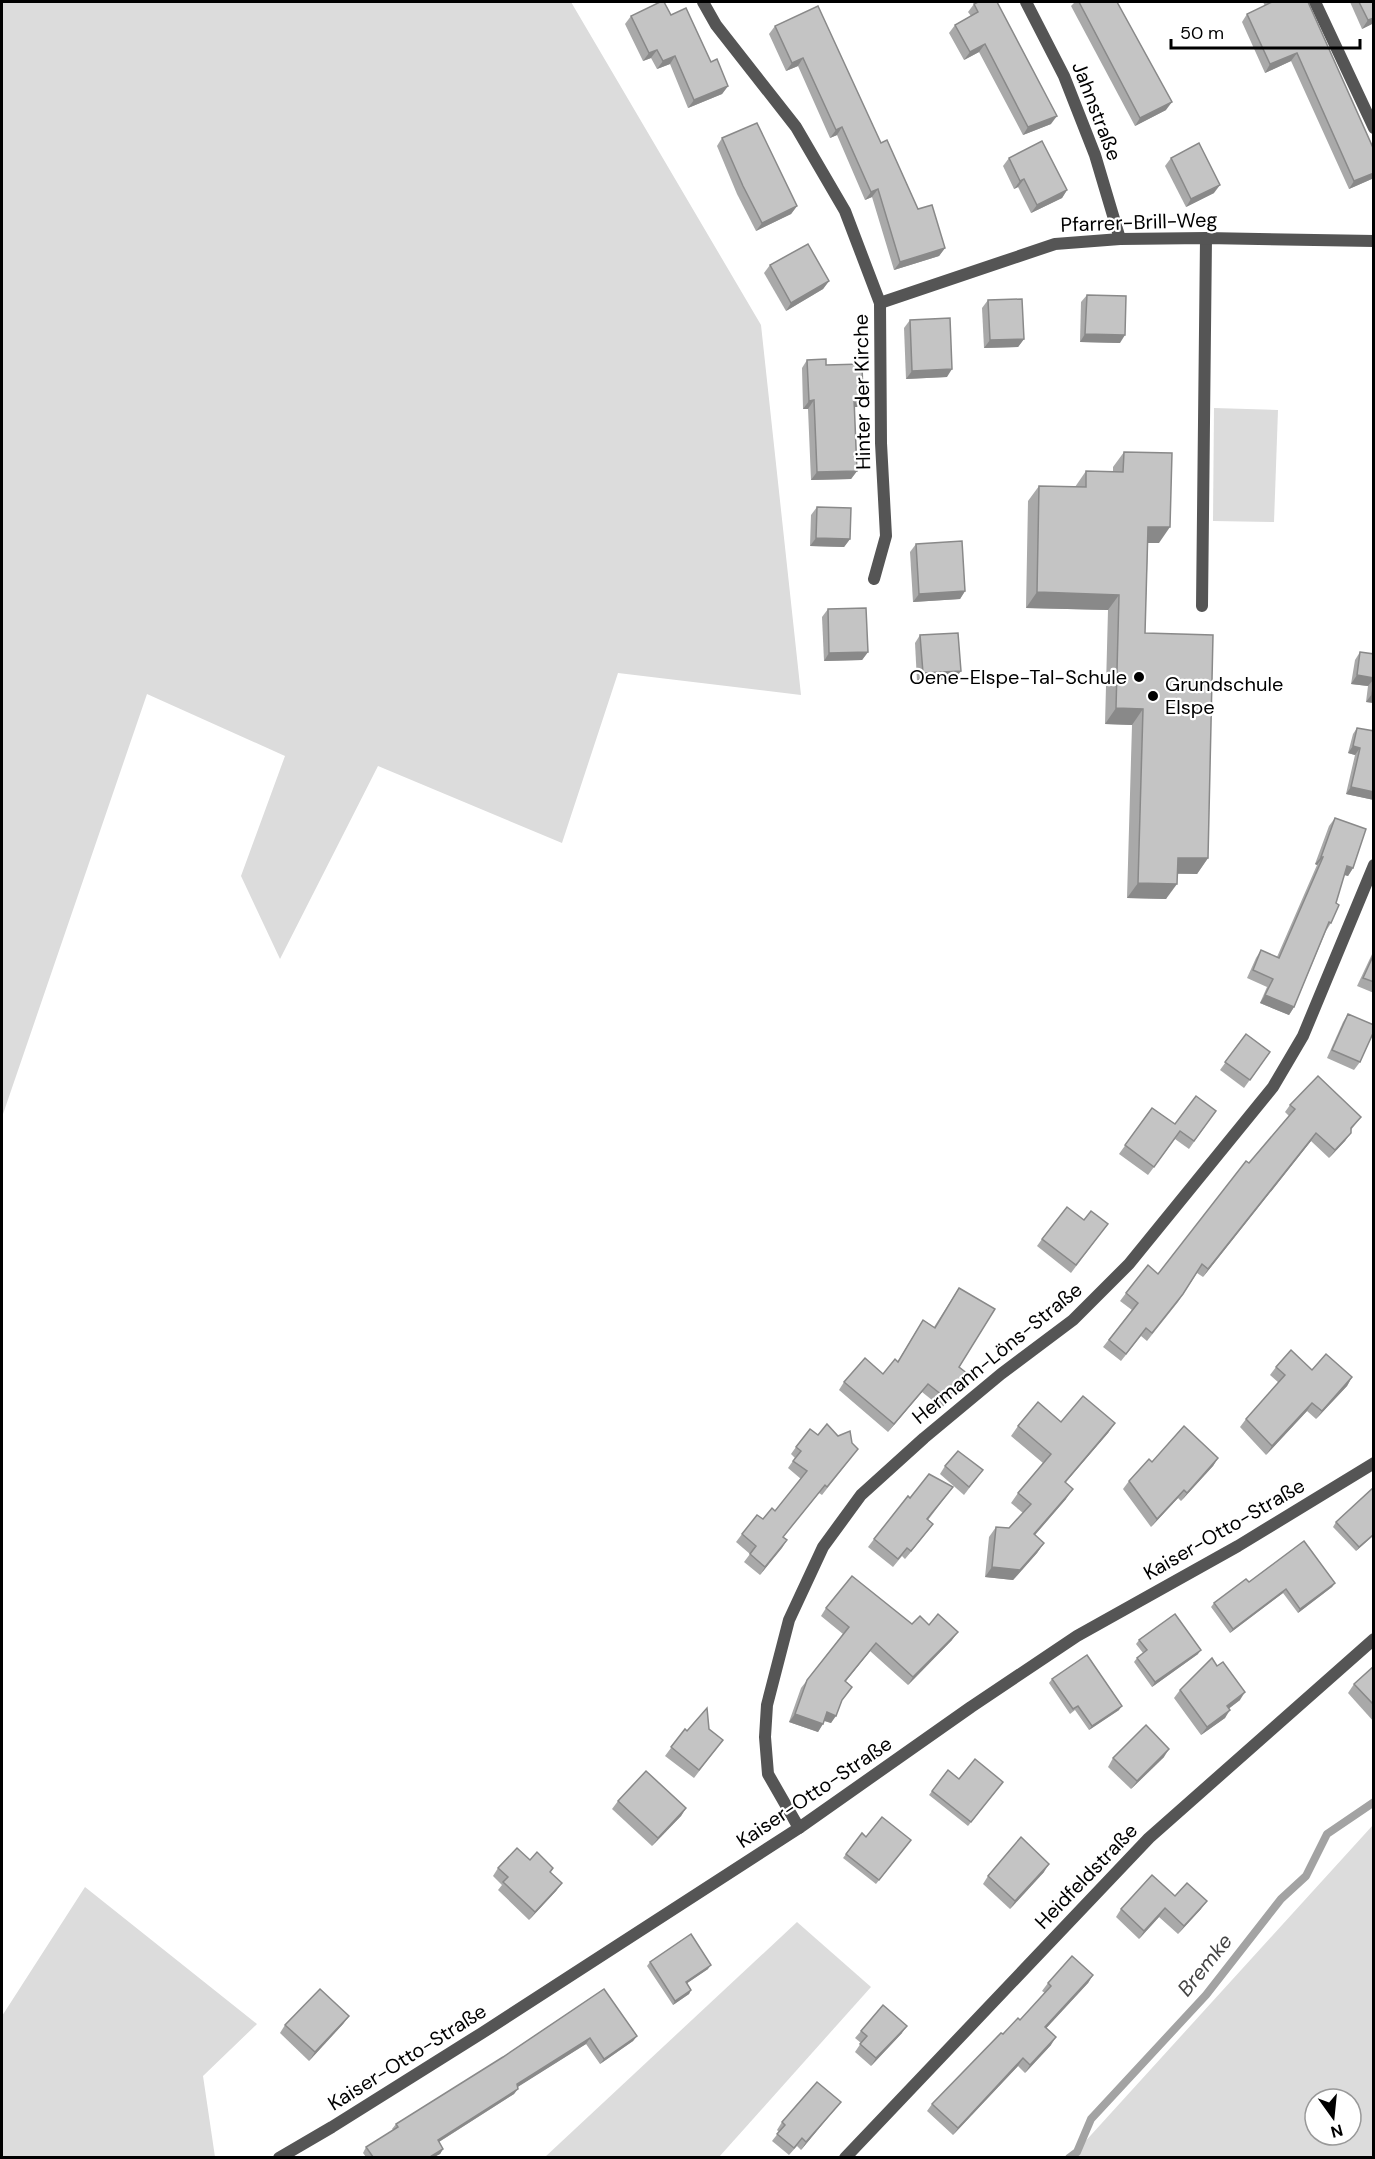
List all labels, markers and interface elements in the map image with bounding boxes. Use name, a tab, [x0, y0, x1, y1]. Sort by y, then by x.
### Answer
scale bar	[1171, 12, 1360, 50]
text: 50 m	[1180, 21, 1224, 45]
street label: Jahnstraße	[1066, 58, 1128, 164]
street label: Pfarrer-Brill-Weg	[1060, 206, 1218, 238]
street label: Hinter der Kirche	[848, 314, 876, 470]
place label: Oene-Elspe-Tal-Schule	[909, 664, 1127, 690]
marker: Oene-Elspe-Tal-Schule	[1132, 670, 1146, 684]
place label: Grundschule Elspe	[1165, 671, 1283, 720]
marker: Grundschule Elspe	[1146, 689, 1160, 703]
street label: Hermann-Löns-Straße	[907, 1276, 1087, 1430]
street label: Kaiser-Otto-Straße	[1139, 1472, 1309, 1586]
street label: Kaiser-Otto-Straße	[731, 1730, 897, 1854]
street label: Heidfeldstraße	[1029, 1818, 1143, 1934]
water label: Bremke	[1171, 1928, 1239, 2002]
street label: Kaiser-Otto-Straße	[323, 1998, 491, 2116]
north arrow	[1303, 2087, 1363, 2147]
text: N	[1328, 2119, 1345, 2143]

